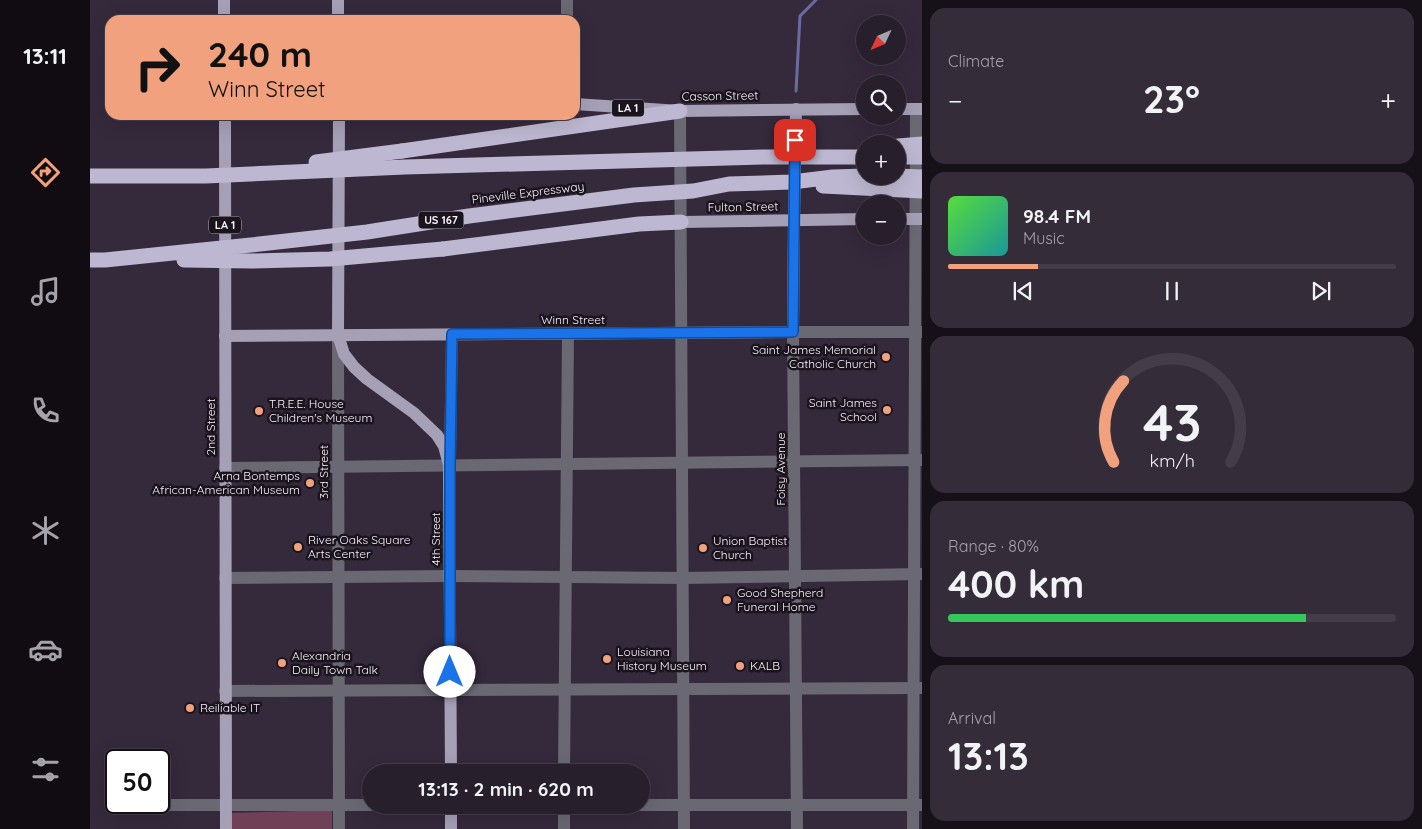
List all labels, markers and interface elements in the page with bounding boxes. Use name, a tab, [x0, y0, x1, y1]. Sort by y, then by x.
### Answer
north arrow	[856, 15, 906, 65]
map controls	[856, 15, 906, 245]
text: 240 m	[208, 32, 312, 76]
icon: right	[125, 35, 190, 100]
text: 13:11	[23, 42, 67, 70]
text: Climate	[948, 51, 1004, 71]
text: Winn Street	[208, 75, 326, 103]
button: search	[856, 75, 906, 125]
text: 23°	[1143, 75, 1200, 123]
text: −	[948, 83, 963, 118]
text: +	[1380, 83, 1396, 118]
street label: Casson Street	[682, 87, 758, 104]
road number: LA 1	[612, 100, 644, 116]
pin	[774, 119, 816, 161]
icon: arrive	[781, 126, 809, 154]
button: +	[856, 135, 906, 185]
icon: directions	[28, 155, 63, 190]
street label: Pineville Expressway	[471, 178, 585, 207]
button: −	[856, 195, 906, 245]
street label: Fulton Street	[708, 198, 778, 215]
text: 98.4 FM	[1023, 204, 1091, 228]
road number: US 167	[418, 212, 464, 228]
road number: LA 1	[209, 216, 241, 234]
text: Music	[1023, 228, 1065, 248]
icon: music	[28, 274, 63, 309]
icon: previous	[1009, 277, 1037, 305]
icon: pause	[1158, 277, 1186, 305]
icon: next	[1307, 277, 1335, 305]
street label: Winn Street	[541, 312, 605, 327]
place label: Saint James Memorial Catholic Church	[752, 342, 876, 371]
marker: Saint James Memorial Catholic Church	[880, 351, 892, 363]
text: 43	[1143, 389, 1201, 454]
icon: phone	[28, 393, 63, 428]
place label: Saint James School	[809, 395, 877, 424]
place label: T.R.E.E. House Children's Museum	[269, 396, 372, 425]
street label: 2nd Street	[203, 399, 218, 455]
marker: Saint James School	[881, 404, 893, 416]
marker: T.R.E.E. House Children's Museum	[253, 405, 265, 417]
street label: Foisy Avenue	[773, 432, 788, 506]
street label: 3rd Street	[316, 445, 331, 499]
text: km/h	[1149, 449, 1195, 471]
place label: Arna Bontemps African-American Museum	[152, 468, 300, 497]
marker: Arna Bontemps African-American Museum	[304, 477, 316, 489]
street label: 4th Street	[428, 512, 443, 566]
icon: climate	[28, 513, 63, 548]
place label: River Oaks Square Arts Center	[308, 532, 411, 561]
place label: Union Baptist Church	[713, 533, 787, 562]
text: Range · 80%	[948, 536, 1039, 556]
marker: River Oaks Square Arts Center	[292, 541, 304, 553]
marker: Union Baptist Church	[697, 542, 709, 554]
text: 400 km	[948, 560, 1084, 608]
place label: Good Shepherd Funeral Home	[737, 585, 823, 614]
marker: Good Shepherd Funeral Home	[721, 594, 733, 606]
icon: car	[28, 632, 63, 667]
place label: Louisiana History Museum	[617, 644, 707, 673]
position arrow	[423, 645, 475, 697]
place label: Alexandria Daily Town Talk	[292, 648, 378, 677]
marker: Louisiana History Museum	[601, 653, 613, 665]
marker: Alexandria Daily Town Talk	[276, 657, 288, 669]
place label: KALB	[750, 658, 780, 673]
marker: KALB	[734, 660, 746, 672]
place label: Reiliable IT	[200, 700, 260, 715]
marker: Reiliable IT	[184, 702, 196, 714]
text: Arrival	[948, 708, 996, 728]
text: 13:13	[948, 732, 1029, 780]
speed limit sign: 50	[105, 749, 170, 814]
icon: filters	[28, 752, 63, 787]
text: 13:13 · 2 min · 620 m	[418, 777, 594, 801]

